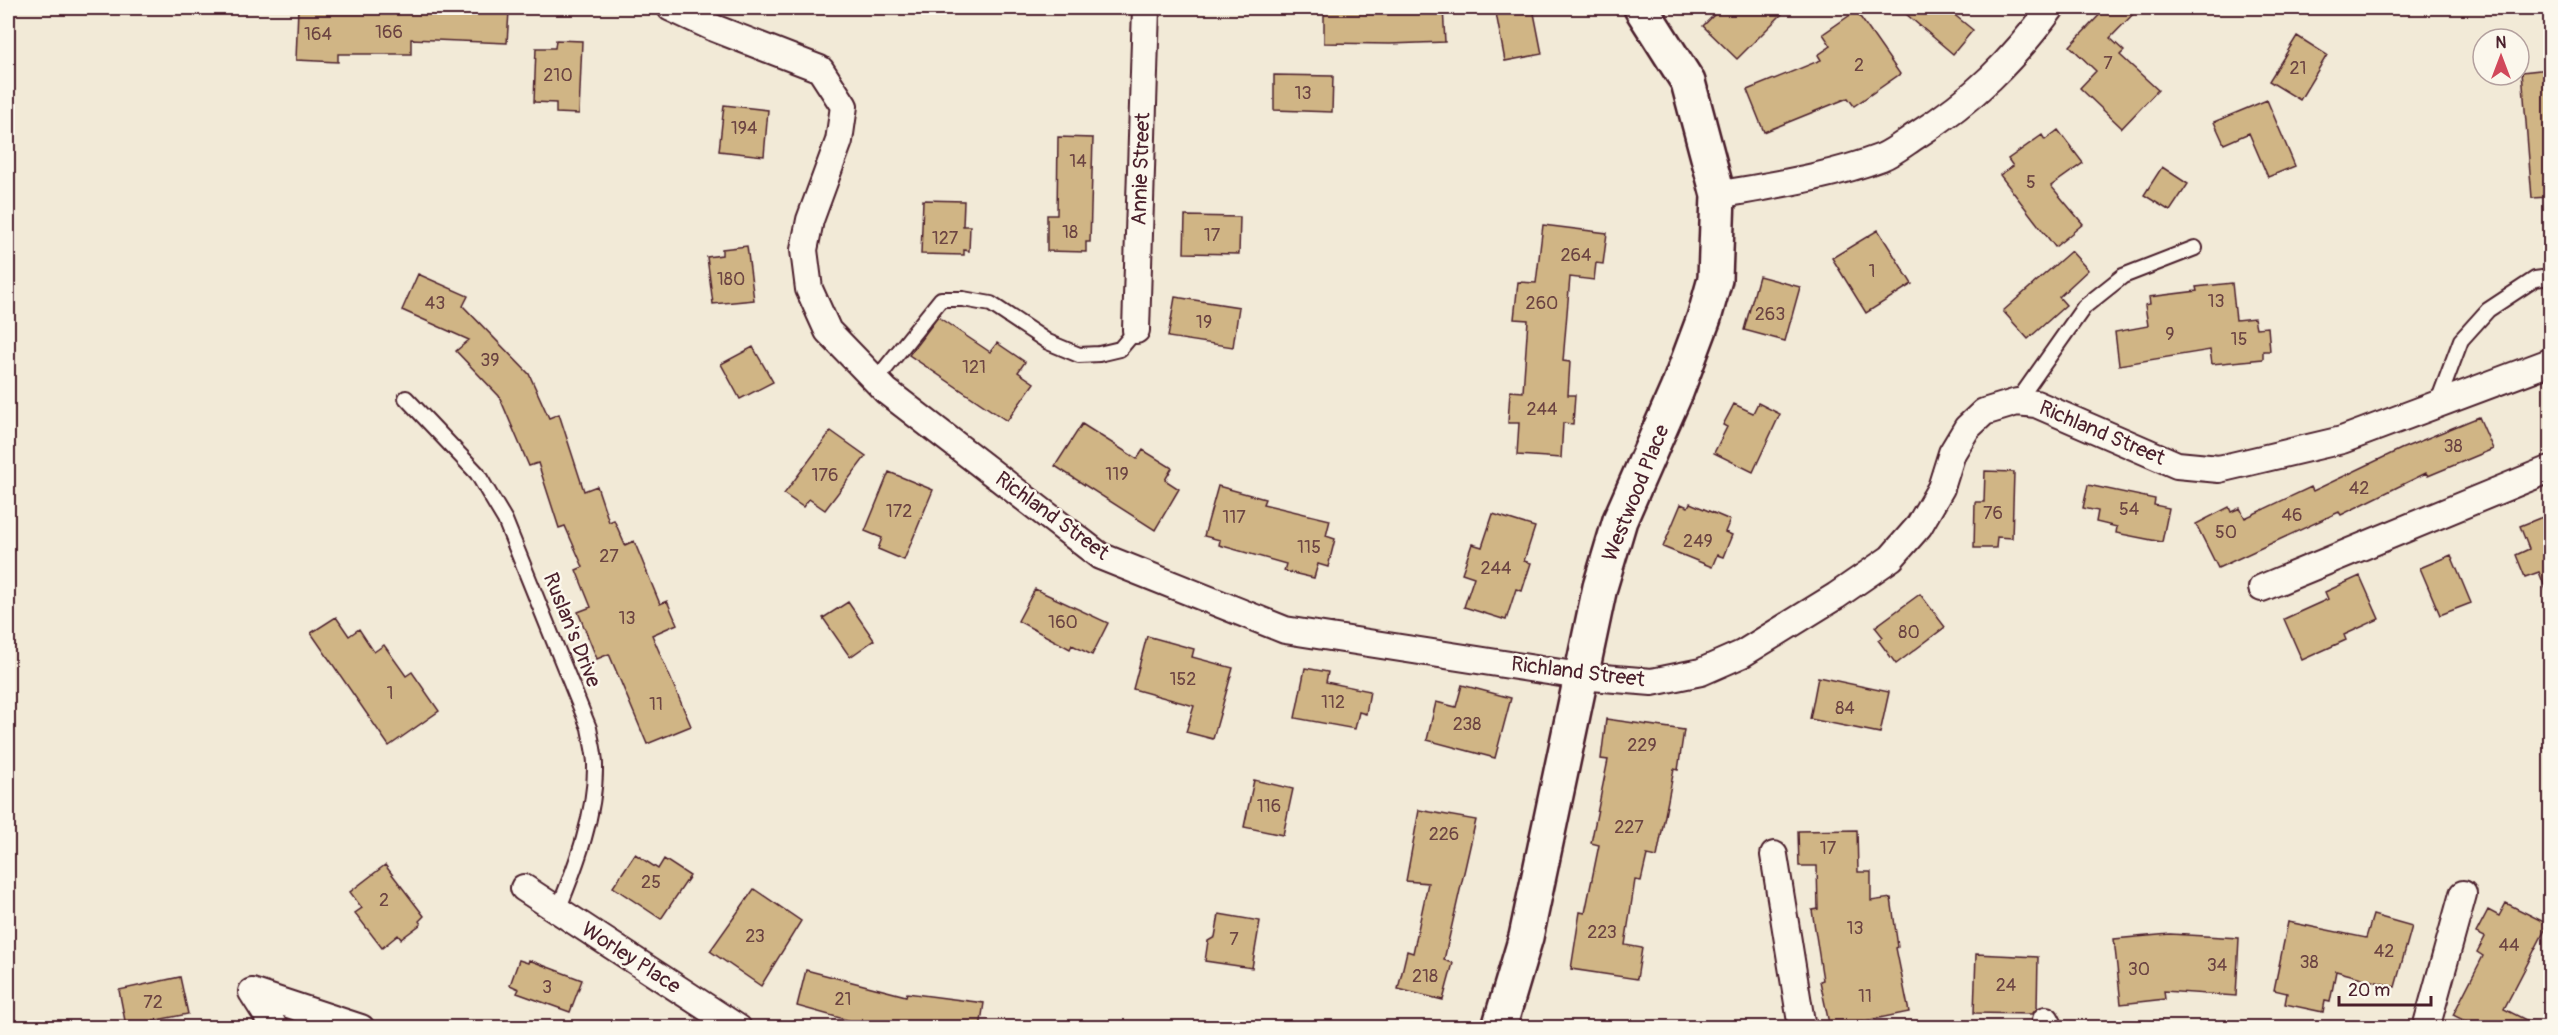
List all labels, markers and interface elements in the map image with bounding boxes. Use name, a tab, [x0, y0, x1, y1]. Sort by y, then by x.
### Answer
house number: 166	[375, 21, 403, 44]
house number: 164	[304, 23, 333, 46]
north arrow	[2471, 27, 2531, 87]
text: N	[2496, 33, 2507, 53]
house number: 7	[2103, 52, 2113, 75]
house number: 2	[1854, 54, 1864, 77]
house number: 21	[2289, 57, 2307, 80]
house number: 210	[543, 64, 573, 87]
house number: 13	[1294, 82, 1312, 105]
street label: Annie Street	[1126, 112, 1156, 226]
house number: 194	[731, 117, 758, 140]
house number: 14	[1069, 150, 1087, 173]
house number: 5	[2026, 171, 2036, 194]
house number: 18	[1062, 221, 1078, 244]
house number: 17	[1204, 224, 1221, 247]
house number: 127	[932, 227, 959, 250]
house number: 264	[1561, 244, 1592, 267]
house number: 1	[1868, 260, 1876, 283]
house number: 180	[717, 268, 745, 291]
house number: 13	[2207, 290, 2225, 313]
house number: 43	[425, 292, 445, 315]
house number: 260	[1526, 292, 1558, 315]
house number: 263	[1755, 303, 1785, 326]
house number: 19	[1196, 311, 1212, 334]
house number: 9	[2165, 323, 2175, 346]
house number: 15	[2231, 328, 2247, 351]
house number: 39	[480, 349, 500, 372]
house number: 121	[962, 356, 986, 379]
street label: Richland Street	[2035, 394, 2170, 472]
house number: 244	[1527, 398, 1558, 421]
street label: Westwood Place	[1596, 420, 1676, 565]
house number: 38	[2443, 435, 2463, 458]
house number: 119	[1105, 463, 1129, 486]
house number: 176	[811, 464, 839, 487]
street label: Richland Street	[990, 466, 1115, 567]
house number: 42	[2349, 477, 2369, 500]
house number: 54	[2119, 498, 2140, 521]
house number: 172	[886, 500, 912, 523]
house number: 76	[1983, 502, 2003, 525]
house number: 46	[2282, 504, 2302, 527]
house number: 117	[1222, 506, 1246, 529]
house number: 50	[2215, 521, 2237, 544]
house number: 249	[1683, 530, 1713, 553]
house number: 115	[1297, 536, 1321, 559]
house number: 27	[599, 545, 619, 568]
house number: 244	[1481, 557, 1512, 580]
street label: Ruslan's Drive	[537, 569, 607, 692]
house number: 13	[618, 607, 636, 630]
house number: 160	[1048, 611, 1078, 634]
house number: 80	[1898, 621, 1920, 644]
street label: Richland Street	[1510, 650, 1647, 694]
house number: 152	[1170, 668, 1196, 691]
house number: 1	[386, 682, 394, 705]
house number: 112	[1321, 691, 1345, 714]
house number: 11	[649, 693, 663, 716]
house number: 84	[1835, 697, 1855, 720]
house number: 238	[1453, 713, 1481, 736]
house number: 229	[1627, 734, 1657, 757]
house number: 116	[1257, 795, 1281, 818]
house number: 227	[1614, 816, 1644, 839]
house number: 226	[1429, 823, 1459, 846]
house number: 17	[1820, 837, 1837, 860]
house number: 25	[641, 871, 661, 894]
house number: 2	[379, 889, 389, 912]
street label: Worley Place	[576, 916, 686, 1000]
house number: 13	[1846, 917, 1864, 940]
house number: 223	[1587, 921, 1617, 944]
house number: 23	[745, 925, 765, 948]
house number: 7	[1229, 928, 1239, 951]
house number: 44	[2499, 934, 2520, 957]
house number: 42	[2374, 940, 2394, 963]
house number: 38	[2299, 951, 2319, 974]
house number: 34	[2207, 954, 2228, 977]
house number: 30	[2128, 958, 2150, 981]
house number: 218	[1412, 965, 1438, 988]
scale bar	[2339, 969, 2430, 1007]
house number: 24	[1996, 974, 2017, 997]
house number: 3	[542, 976, 552, 999]
text: 20 m	[2348, 979, 2390, 1002]
house number: 11	[1858, 985, 1872, 1008]
house number: 21	[834, 988, 852, 1011]
house number: 72	[143, 991, 163, 1014]

